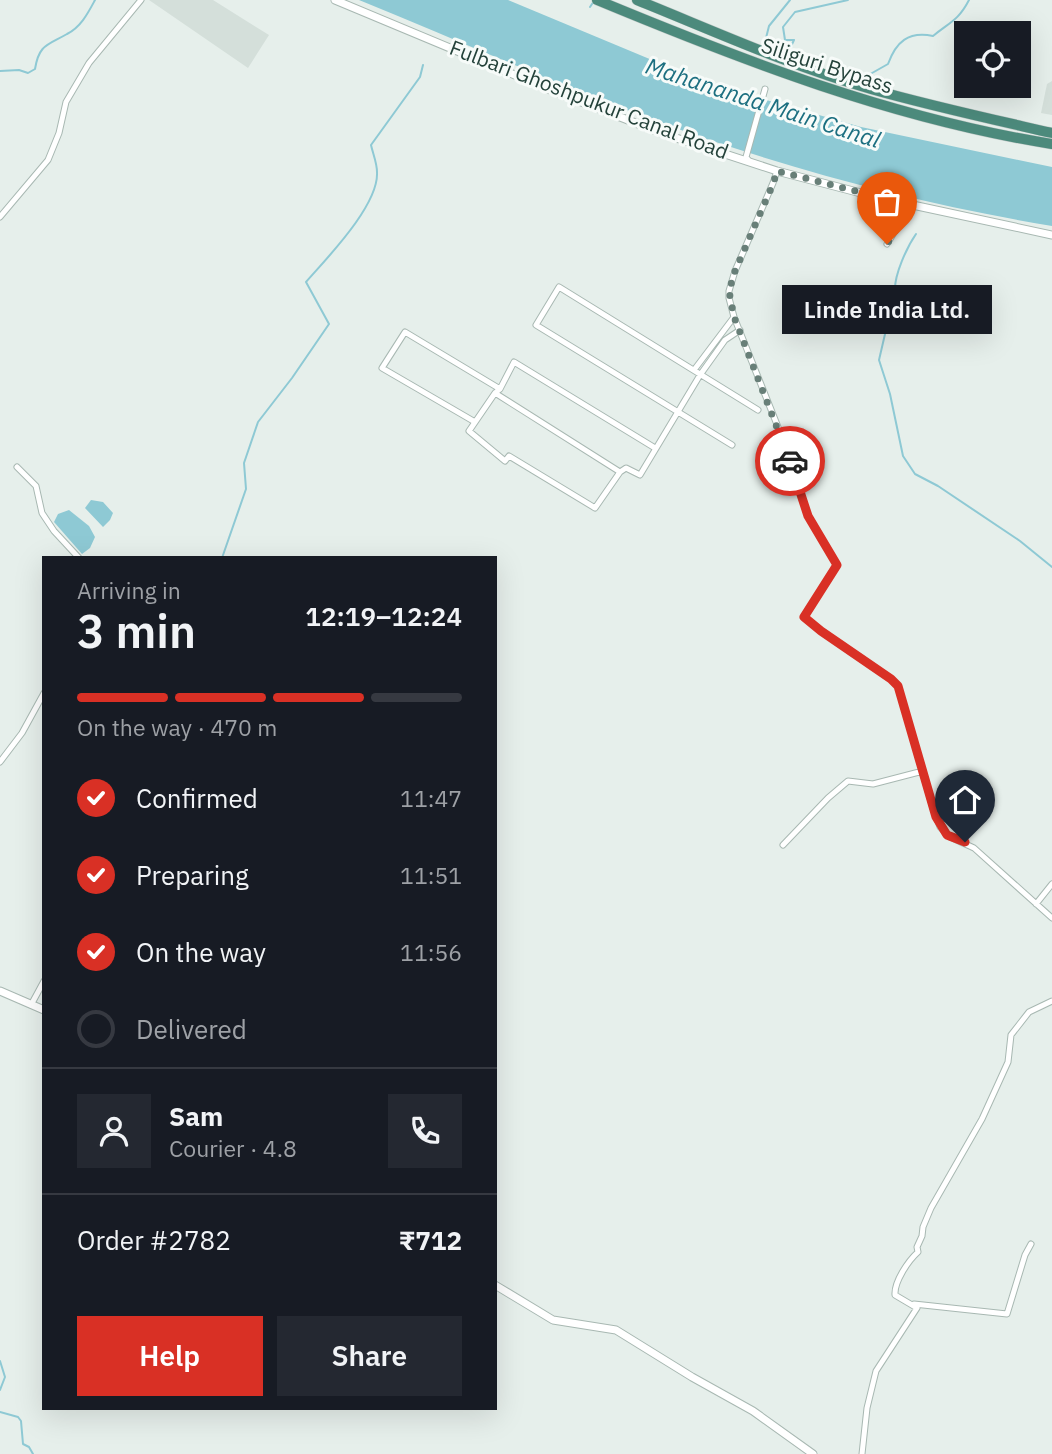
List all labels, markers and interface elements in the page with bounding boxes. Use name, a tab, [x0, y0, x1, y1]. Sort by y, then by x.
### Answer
map controls	[954, 21, 1031, 98]
button: locate	[954, 21, 1031, 98]
street label: Siliguri Bypass	[758, 31, 897, 100]
street label: Fulbari Ghoshpukur Canal Road	[446, 33, 733, 165]
water label: Mahananda Main Canal	[642, 50, 885, 154]
pin	[857, 172, 917, 244]
icon: bag	[868, 183, 906, 221]
callout: Linde India Ltd.	[782, 286, 992, 335]
text: Linde India Ltd.	[804, 294, 970, 324]
courier	[755, 426, 825, 496]
icon: car	[771, 442, 809, 480]
text: Arriving in	[77, 575, 181, 605]
text: 12:19–12:24	[305, 599, 462, 633]
text: 3 min	[77, 601, 196, 661]
text: On the way · 470 m	[77, 712, 277, 742]
pin	[935, 770, 995, 842]
icon: check	[77, 779, 115, 817]
text: Confirmed	[136, 781, 258, 815]
icon: home	[946, 781, 984, 819]
text: 11:47	[400, 783, 462, 813]
icon: check	[77, 856, 115, 894]
text: Preparing	[136, 858, 249, 892]
text: 11:51	[400, 860, 462, 890]
icon: check	[77, 933, 115, 971]
text: On the way	[136, 935, 266, 969]
text: 11:56	[400, 937, 462, 967]
text: Delivered	[136, 1012, 247, 1046]
button: person	[77, 1094, 151, 1168]
button: phone	[388, 1094, 462, 1168]
text: Sam	[169, 1099, 223, 1133]
text: Courier · 4.8	[169, 1133, 297, 1163]
text: Order #2782	[77, 1223, 231, 1257]
text: ₹712	[399, 1223, 462, 1257]
button: Help	[77, 1316, 263, 1396]
button: Share	[277, 1316, 462, 1396]

